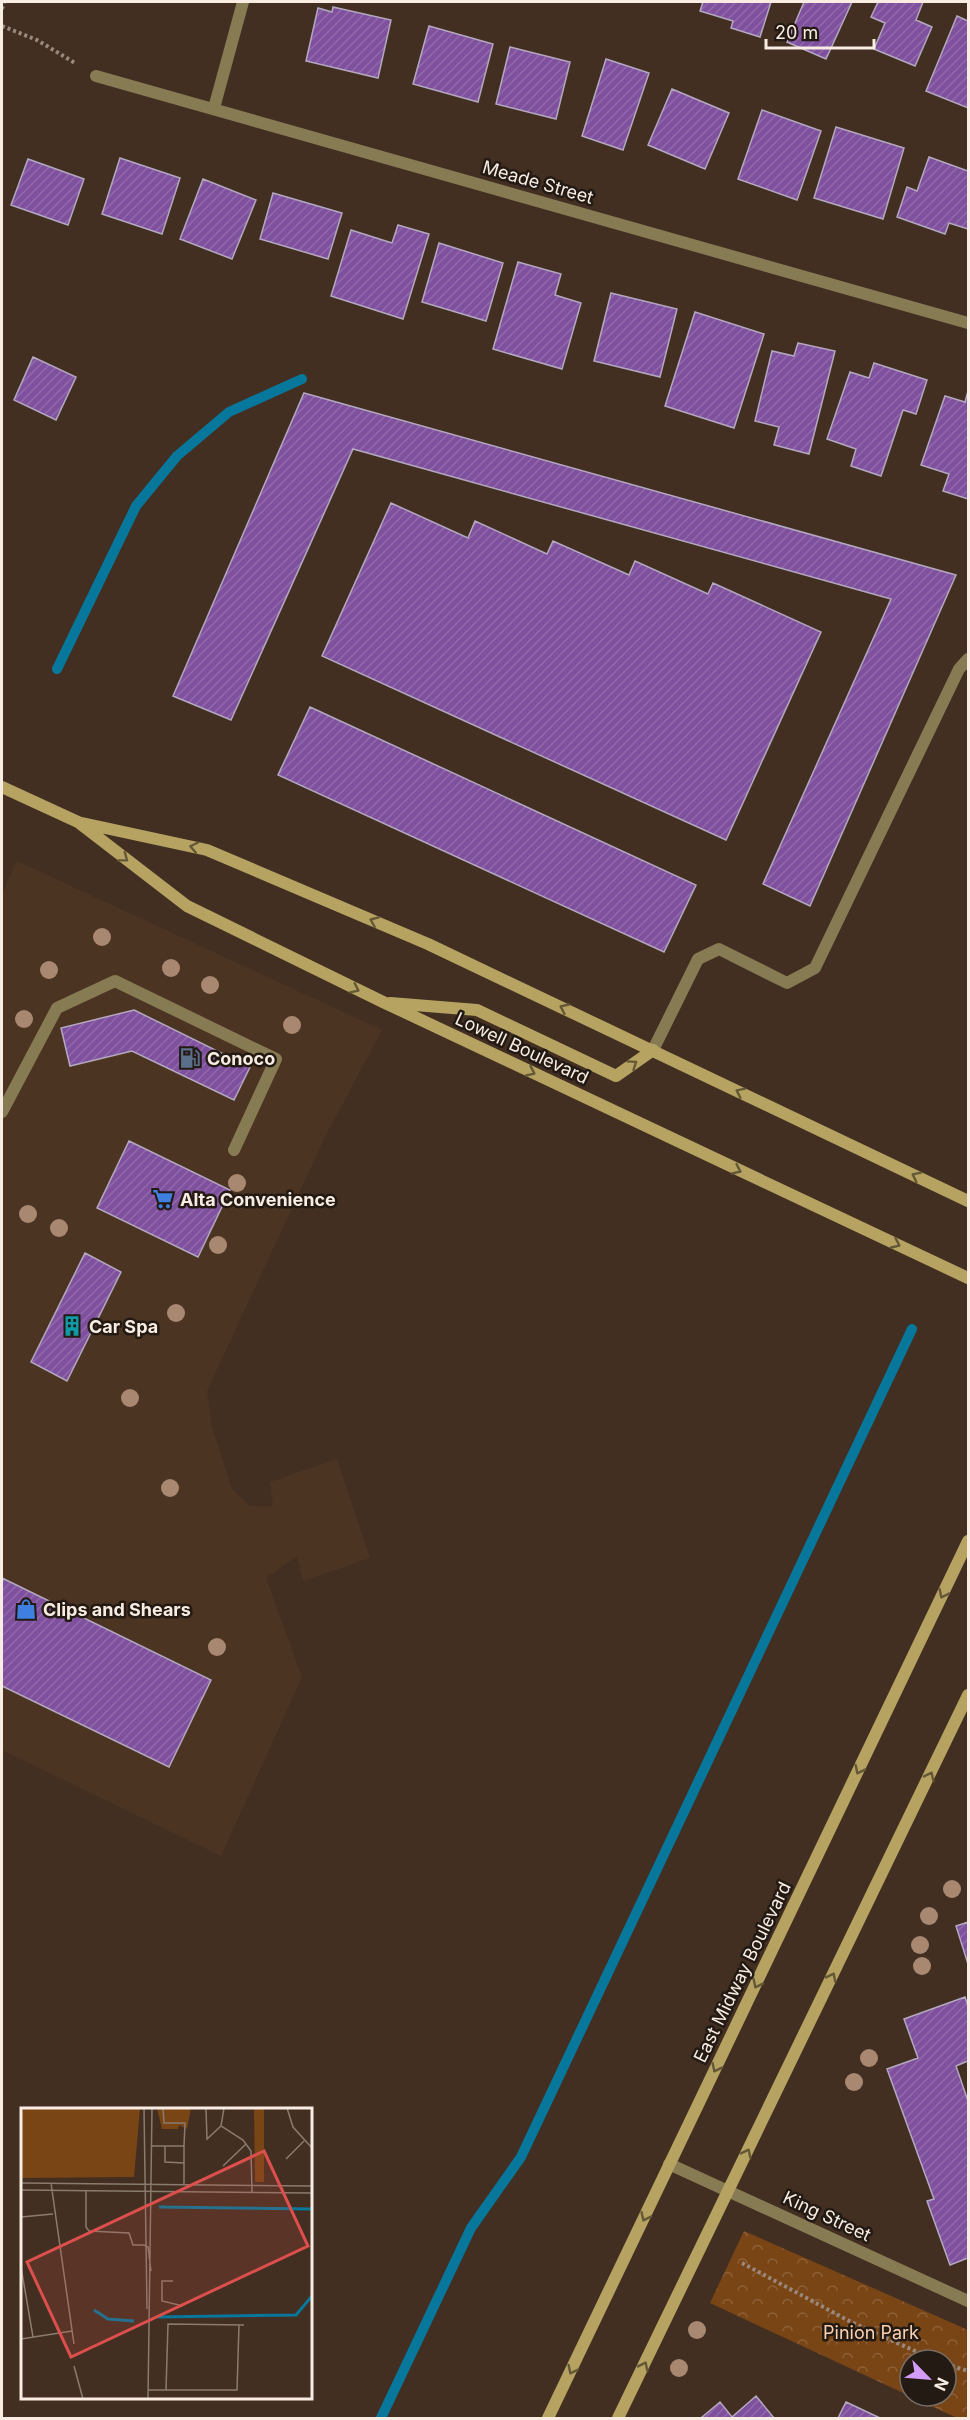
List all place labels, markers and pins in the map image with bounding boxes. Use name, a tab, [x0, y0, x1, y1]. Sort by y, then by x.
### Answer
fuel station icon: Conoco	[178, 1046, 202, 1070]
place label: Conoco	[207, 1048, 275, 1069]
supermarket icon: Alta Convenience	[151, 1187, 175, 1211]
place label: Alta Convenience	[180, 1189, 336, 1210]
building icon: Car Spa	[60, 1314, 84, 1338]
place label: Car Spa	[89, 1316, 158, 1337]
shop icon: Clips and Shears	[14, 1597, 38, 1621]
place label: Clips and Shears	[43, 1599, 191, 1620]

